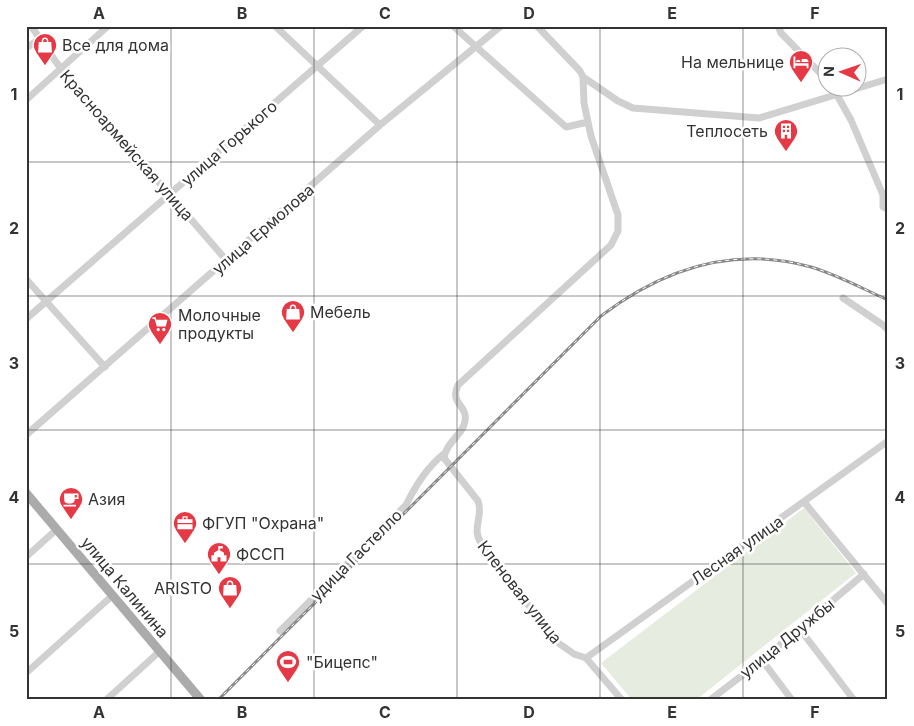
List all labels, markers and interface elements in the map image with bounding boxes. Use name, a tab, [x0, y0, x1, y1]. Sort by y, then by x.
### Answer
text: A	[93, 3, 105, 23]
text: B	[237, 3, 247, 23]
text: C	[379, 3, 391, 23]
text: D	[523, 3, 535, 23]
text: E	[667, 3, 677, 23]
text: F	[810, 3, 820, 23]
shop icon: Все для дома	[32, 32, 58, 66]
place label: Все для дома	[62, 35, 169, 55]
north arrow	[816, 48, 866, 98]
hotel icon: На мельнице	[788, 49, 814, 83]
place label: На мельнице	[681, 52, 784, 72]
street label: Красноармейская улица	[56, 65, 198, 225]
text: N	[820, 66, 837, 77]
text: 1	[11, 84, 17, 104]
text: 1	[897, 84, 903, 104]
street label: улица Горького	[177, 96, 281, 190]
building icon: Теплосеть	[773, 118, 799, 152]
place label: Теплосеть	[686, 121, 768, 141]
street label: улица Ермолова	[208, 179, 318, 279]
text: 2	[9, 218, 19, 238]
text: 2	[895, 218, 905, 238]
shop icon: Мебель	[280, 299, 306, 333]
place label: Мебель	[310, 302, 371, 322]
place label: Молочные продукты	[178, 305, 261, 343]
supermarket icon: Молочные продукты	[147, 311, 173, 345]
text: 3	[9, 353, 19, 373]
text: 3	[895, 353, 905, 373]
cafe icon: Азия	[58, 486, 84, 520]
text: 4	[9, 487, 20, 507]
text: 4	[895, 487, 906, 507]
place label: Азия	[88, 489, 125, 509]
street label: удица Гастелло	[306, 505, 406, 605]
office icon: ФГУП "Охрана"	[172, 510, 198, 544]
street label: Лесная улица	[687, 511, 787, 589]
place label: ФГУП "Охрана"	[202, 513, 324, 533]
street label: улица Калинина	[77, 532, 173, 642]
street label: Кленовая улица	[474, 537, 566, 647]
public building icon: ФССП	[206, 541, 232, 575]
place label: ФССП	[236, 544, 285, 564]
shop icon: ARISTO	[217, 575, 243, 609]
place label: ARISTO	[154, 578, 212, 598]
street label: улица Дружбы	[736, 594, 838, 682]
text: 5	[9, 621, 19, 641]
text: 5	[895, 621, 905, 641]
sports icon: "Бицепс"	[275, 649, 301, 683]
place label: "Бицепс"	[306, 652, 378, 672]
text: A	[93, 702, 105, 722]
text: B	[237, 702, 247, 722]
text: C	[379, 702, 391, 722]
text: D	[523, 702, 535, 722]
text: E	[667, 702, 677, 722]
text: F	[810, 702, 820, 722]

